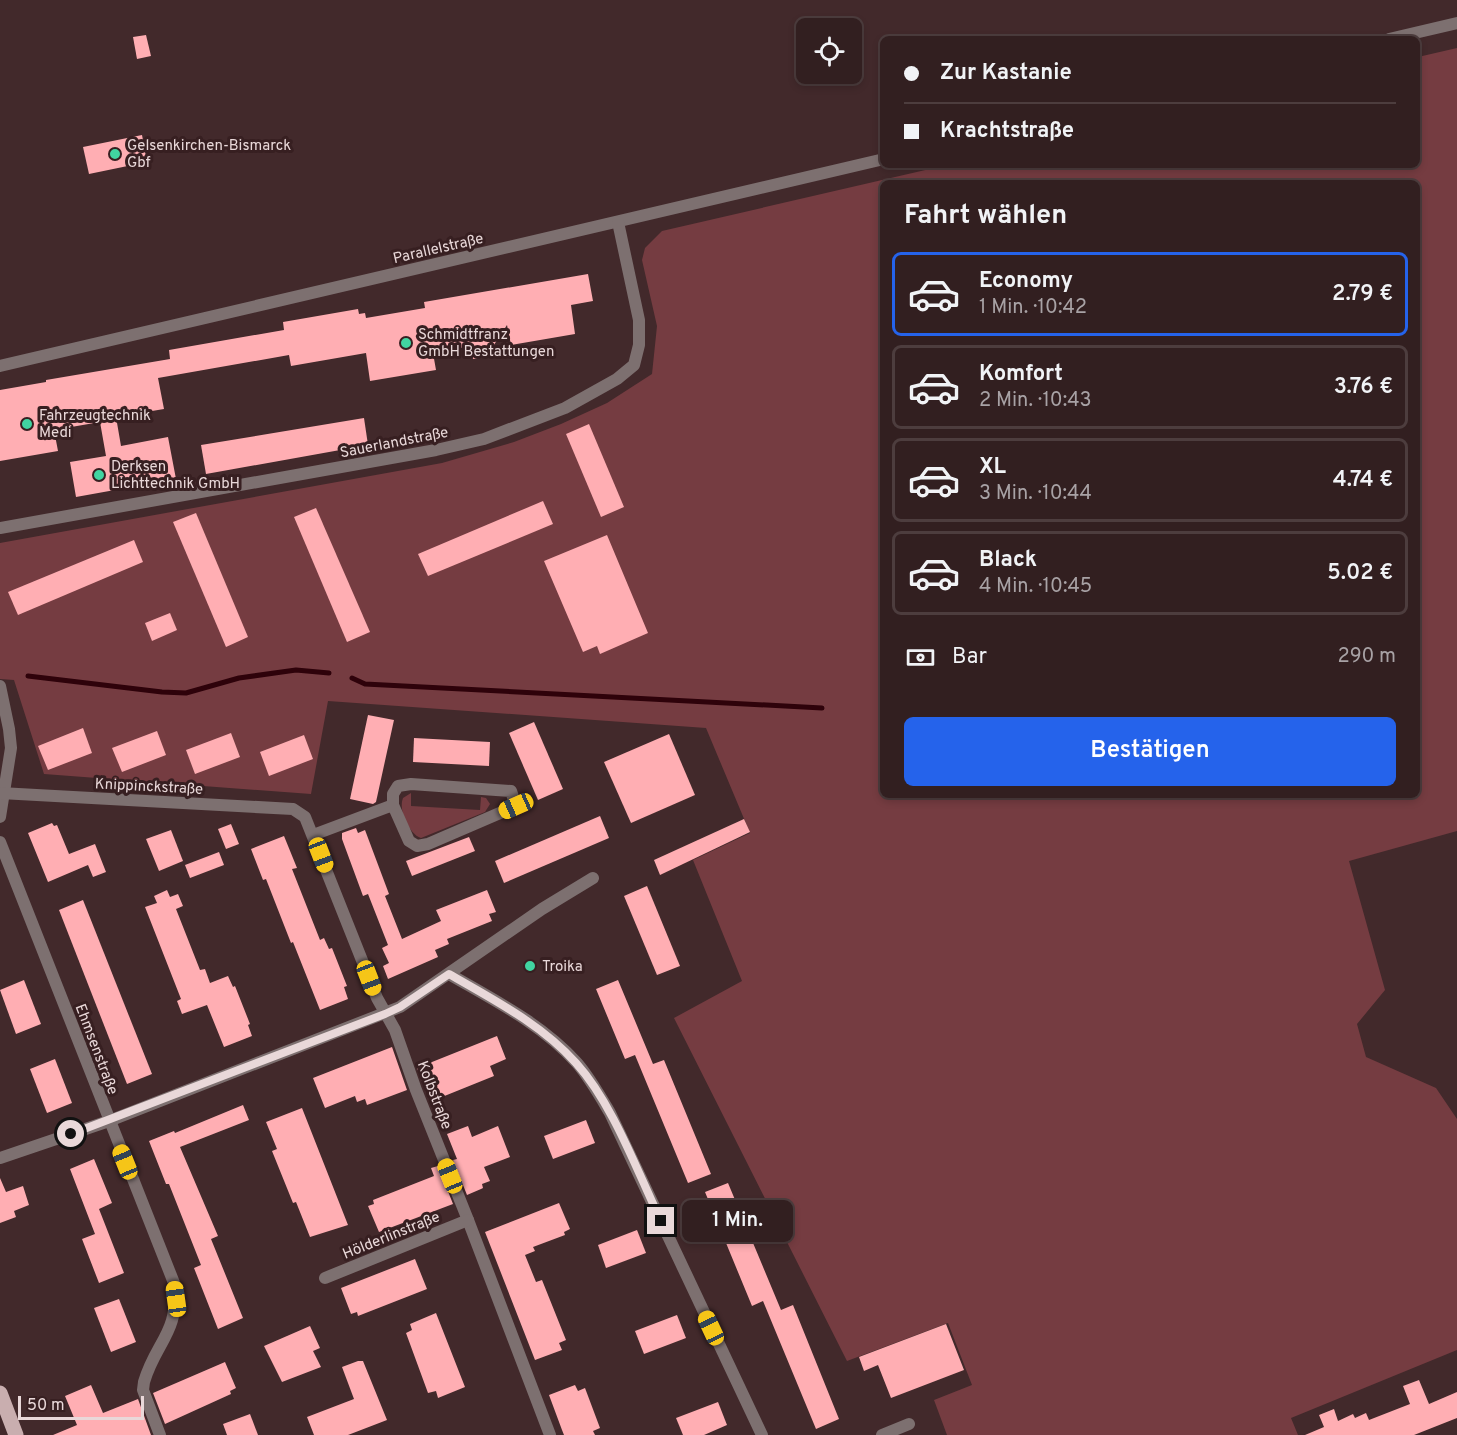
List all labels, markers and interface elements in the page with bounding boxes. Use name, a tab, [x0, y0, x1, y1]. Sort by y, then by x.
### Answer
map controls	[796, 18, 862, 84]
button: locate	[796, 18, 862, 84]
text: Zur Kastanie	[940, 60, 1072, 87]
text: Krachtstraße	[940, 118, 1074, 145]
place label: Gelsenkirchen-Bismarck Gbf	[127, 137, 291, 173]
marker: Gelsenkirchen-Bismarck Gbf	[108, 147, 122, 161]
text: Fahrt wählen	[904, 199, 1067, 233]
street label: Parallelstraße	[391, 230, 485, 269]
icon: car	[907, 267, 961, 321]
text: Economy	[979, 268, 1073, 295]
text: 2.79 €	[1332, 281, 1393, 308]
text: 1 Min. · 10:42	[979, 295, 1087, 321]
place label: Schmidtfranz GmbH Bestattungen	[418, 326, 554, 362]
marker: Schmidtfranz GmbH Bestattungen	[399, 336, 413, 350]
icon: car	[907, 360, 961, 414]
text: Komfort	[979, 361, 1063, 388]
text: 3.76 €	[1334, 374, 1393, 401]
text: 2 Min. · 10:43	[979, 388, 1092, 414]
place label: Fahrzeugtechnik Medi	[39, 407, 151, 443]
marker: Fahrzeugtechnik Medi	[20, 417, 34, 431]
street label: Sauerlandstraße	[338, 424, 450, 463]
icon: car	[907, 453, 961, 507]
text: XL	[979, 454, 1006, 481]
place label: Derksen Lichttechnik GmbH	[111, 458, 240, 494]
text: 4.74 €	[1333, 467, 1393, 494]
marker: Derksen Lichttechnik GmbH	[92, 468, 106, 482]
text: 3 Min. · 10:44	[979, 481, 1092, 507]
icon: car	[907, 546, 961, 600]
text: Black	[979, 547, 1037, 574]
text: 5.02 €	[1327, 560, 1393, 587]
text: 4 Min. · 10:45	[979, 574, 1092, 600]
icon: cash	[904, 641, 937, 674]
text: Bar	[952, 644, 987, 671]
text: 290 m	[1338, 644, 1396, 670]
button: Bestätigen	[904, 717, 1396, 786]
street label: Knippinckstraße	[94, 775, 204, 800]
car	[496, 790, 536, 822]
car	[306, 835, 336, 875]
car	[354, 958, 384, 998]
place label: Troika	[542, 958, 583, 977]
marker: Troika	[523, 959, 537, 973]
street label: Ehmsenstraße	[70, 1002, 122, 1098]
street label: Kolbstraße	[412, 1059, 455, 1132]
route start	[57, 1120, 84, 1147]
car	[110, 1142, 140, 1182]
car	[435, 1156, 465, 1196]
callout: 1 Min.	[682, 1200, 793, 1242]
route end	[647, 1207, 674, 1234]
street label: Hölderlinstraße	[340, 1208, 443, 1265]
text: 1 Min.	[712, 1208, 763, 1234]
car	[165, 1280, 187, 1318]
car	[695, 1308, 727, 1348]
scale bar	[18, 1393, 144, 1420]
text: 50 m	[27, 1396, 65, 1416]

